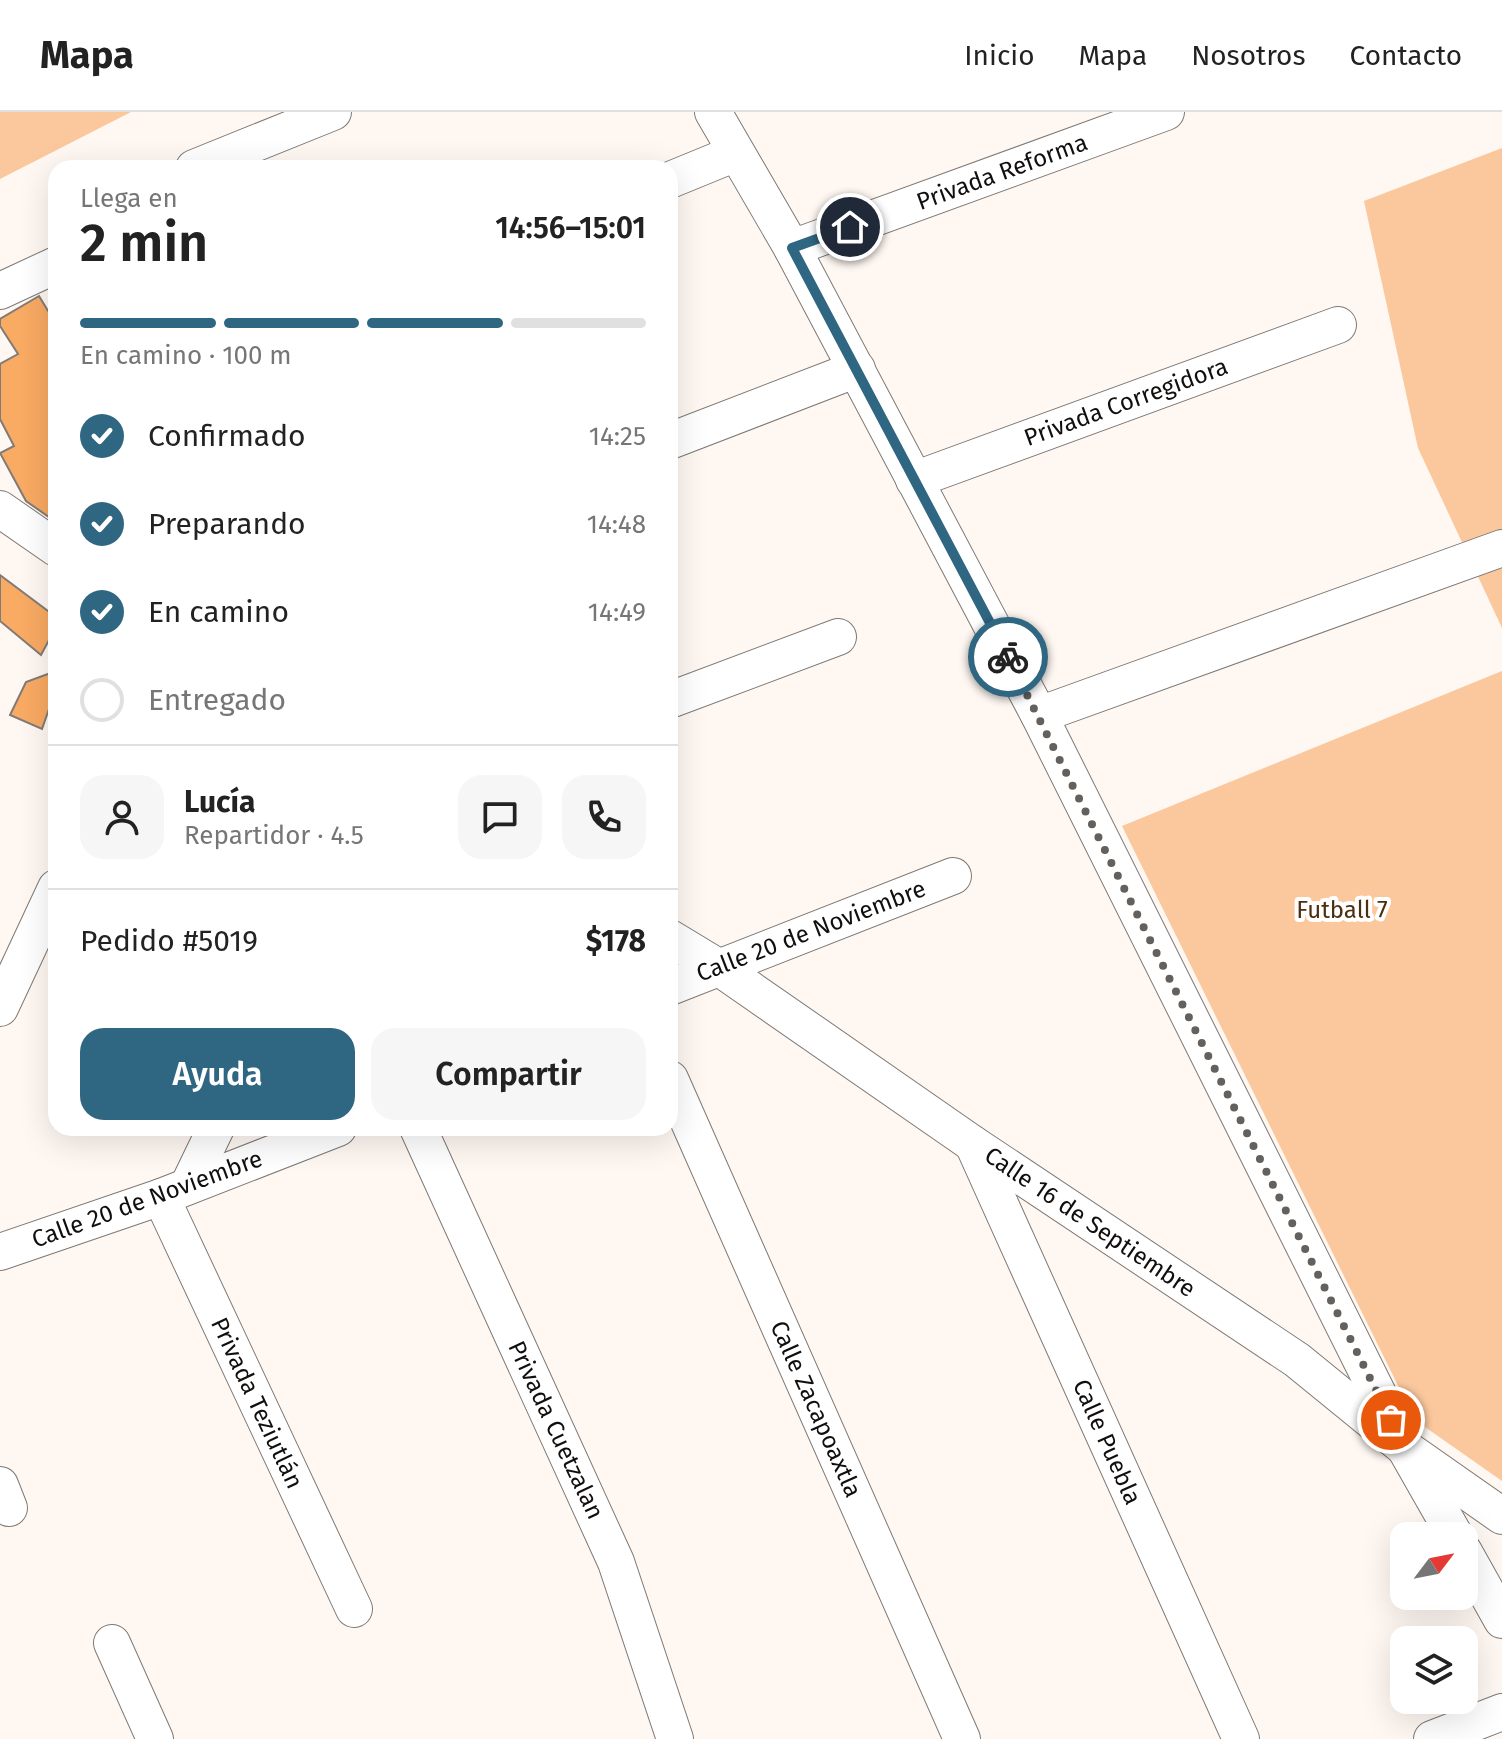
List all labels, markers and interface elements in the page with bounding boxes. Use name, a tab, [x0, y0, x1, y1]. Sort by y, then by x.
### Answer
text: Mapa	[40, 32, 134, 78]
text: Inicio	[964, 39, 1035, 72]
text: Mapa	[1079, 39, 1147, 72]
text: Nosotros	[1191, 39, 1306, 72]
text: Contacto	[1350, 39, 1462, 72]
street label: Privada Reforma	[913, 128, 1091, 216]
text: Llega en	[80, 183, 178, 214]
pin	[816, 193, 884, 261]
icon: home	[828, 205, 872, 249]
text: 14:56–15:01	[495, 210, 646, 246]
text: 2 min	[80, 212, 208, 275]
text: En camino · 100 m	[80, 340, 292, 371]
street label: Privada Corregidora	[1020, 352, 1232, 452]
icon: check	[80, 414, 124, 458]
text: Confirmado	[148, 418, 306, 454]
text: 14:25	[589, 421, 646, 452]
icon: check	[80, 502, 124, 546]
text: Preparando	[148, 506, 306, 542]
text: 14:48	[587, 509, 646, 540]
icon: check	[80, 590, 124, 634]
text: En camino	[148, 594, 289, 630]
text: 14:49	[588, 597, 646, 628]
courier	[968, 617, 1048, 697]
icon: bike	[986, 635, 1030, 679]
text: Entregado	[148, 682, 286, 718]
button: person	[80, 775, 164, 859]
button: chat	[458, 775, 542, 859]
button: phone	[562, 775, 646, 859]
text: Lucía	[184, 784, 255, 820]
text: Repartidor · 4.5	[184, 820, 364, 851]
street label: Calle 20 de Noviembre	[692, 874, 930, 988]
park label: Futball 7	[1296, 896, 1388, 924]
text: Pedido #5019	[80, 923, 258, 959]
text: $178	[586, 923, 646, 959]
button: Ayuda	[80, 1028, 355, 1120]
button: Compartir	[371, 1028, 646, 1120]
street label: Calle 16 de Septiembre	[979, 1141, 1201, 1303]
street label: Calle 20 de Noviembre	[28, 1144, 266, 1254]
street label: Privada Teziutlán	[205, 1313, 309, 1493]
street label: Calle Zacapoaxtla	[765, 1316, 867, 1502]
street label: Privada Cuetzalan	[502, 1336, 610, 1524]
street label: Calle Puebla	[1067, 1375, 1147, 1509]
pin	[1357, 1386, 1425, 1454]
icon: bag	[1369, 1398, 1413, 1442]
north arrow	[1390, 1522, 1478, 1610]
map controls	[1390, 1522, 1478, 1714]
button: layers	[1390, 1626, 1478, 1714]

